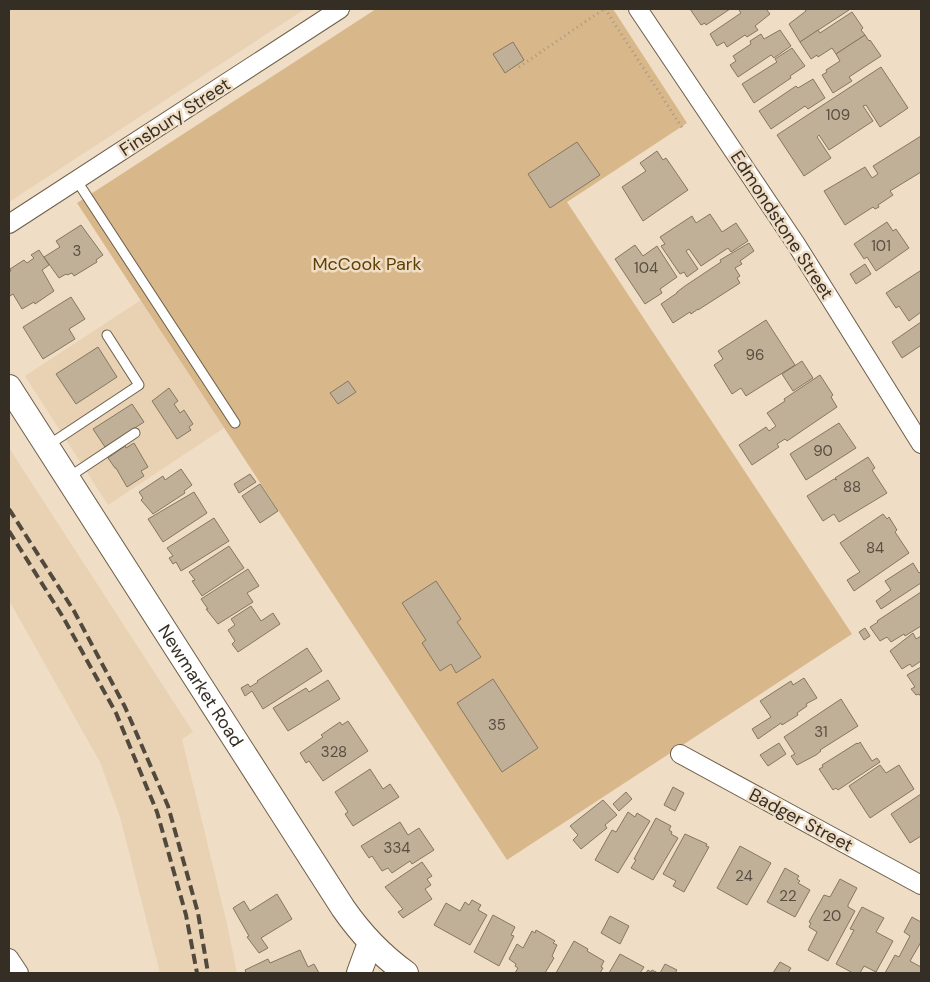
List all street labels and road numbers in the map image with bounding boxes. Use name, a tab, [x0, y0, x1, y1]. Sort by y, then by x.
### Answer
street label: Finsbury Street	[115, 72, 235, 162]
street label: Edmondstone Street	[725, 146, 839, 304]
street label: Newmarket Road	[153, 620, 249, 752]
street label: Badger Street	[745, 783, 857, 857]

